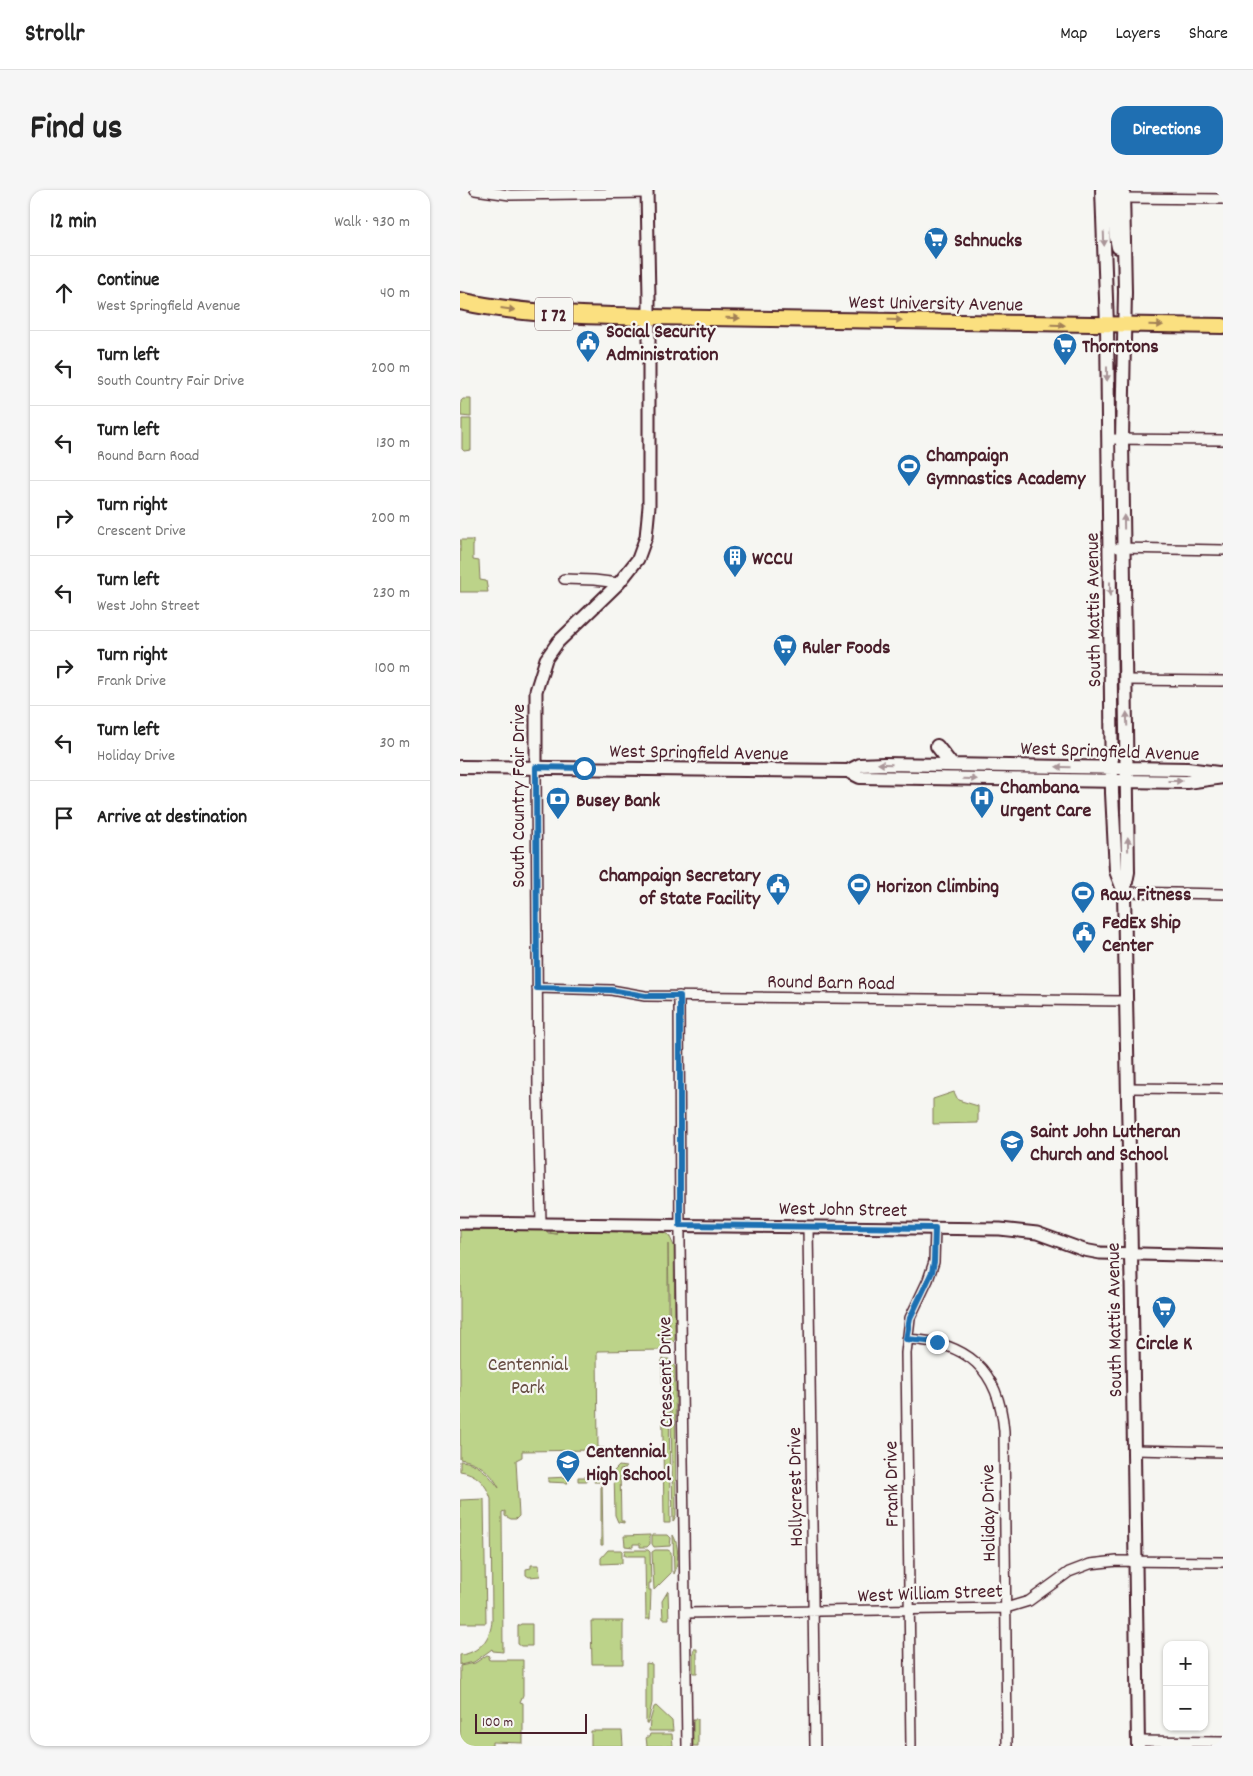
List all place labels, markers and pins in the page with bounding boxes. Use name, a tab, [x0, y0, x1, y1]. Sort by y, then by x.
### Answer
supermarket icon: Schnucks	[923, 226, 949, 260]
place label: Schnucks	[954, 228, 1023, 256]
place label: Social Security Administration	[606, 319, 718, 370]
public building icon: Social Security Administration	[575, 329, 601, 363]
supermarket icon: Thorntons	[1052, 332, 1078, 366]
place label: Thorntons	[1082, 334, 1159, 362]
place label: Champaign Gymnastics Academy	[926, 443, 1086, 494]
sports icon: Champaign Gymnastics Academy	[896, 453, 922, 487]
building icon: WCCU	[722, 544, 748, 578]
place label: WCCU	[752, 546, 793, 574]
supermarket icon: Ruler Foods	[772, 633, 798, 667]
place label: Ruler Foods	[802, 635, 890, 663]
place label: Chambana Urgent Care	[1000, 775, 1091, 826]
hospital icon: Chambana Urgent Care	[969, 785, 995, 819]
bank icon: Busey Bank	[545, 786, 571, 820]
place label: Busey Bank	[576, 788, 660, 816]
place label: Champaign Secretary of State Facility	[599, 863, 761, 914]
public building icon: Champaign Secretary of State Facility	[765, 872, 791, 906]
sports icon: Horizon Climbing	[846, 872, 872, 906]
place label: Horizon Climbing	[876, 874, 999, 902]
sports icon: Raw Fitness	[1070, 880, 1096, 914]
place label: Raw Fitness	[1100, 882, 1191, 910]
place label: FedEx Ship Center	[1102, 910, 1181, 961]
public building icon: FedEx Ship Center	[1071, 920, 1097, 954]
place label: Saint John Lutheran Church and School	[1030, 1119, 1180, 1170]
school or university icon: Saint John Lutheran Church and School	[999, 1129, 1025, 1163]
supermarket icon: Circle K	[1151, 1295, 1177, 1329]
place label: Circle K	[1136, 1331, 1193, 1359]
place label: Centennial High School	[586, 1439, 671, 1490]
school or university icon: Centennial High School	[555, 1449, 581, 1483]

